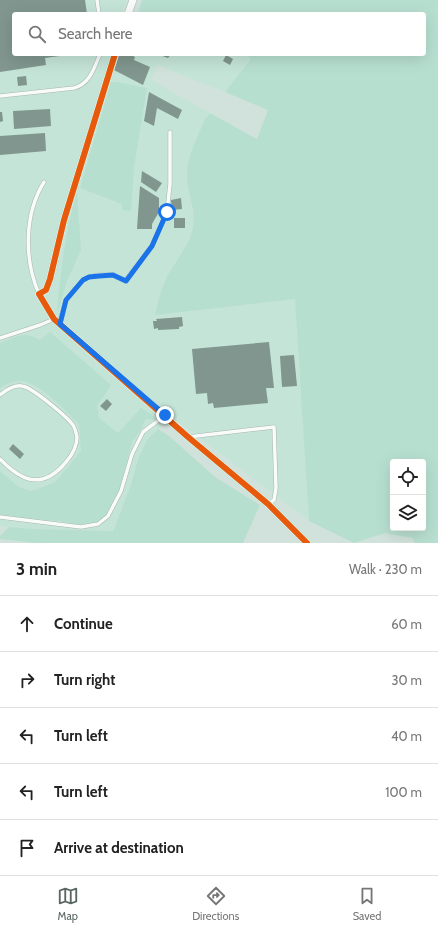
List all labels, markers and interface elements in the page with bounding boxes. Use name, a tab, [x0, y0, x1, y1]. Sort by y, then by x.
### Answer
search box	[12, 12, 426, 56]
icon: search	[26, 23, 48, 45]
text: Search here	[58, 25, 133, 43]
route start	[158, 203, 176, 221]
route end	[156, 406, 174, 424]
map controls	[390, 459, 426, 531]
button: locate	[390, 459, 426, 495]
button: layers	[390, 495, 426, 531]
text: 3 min	[16, 559, 57, 579]
text: Walk · 230 m	[349, 561, 422, 577]
icon: ahead	[16, 613, 38, 635]
text: Continue	[54, 615, 113, 633]
text: 60 m	[391, 616, 422, 632]
icon: right	[16, 669, 38, 691]
text: Turn right	[54, 671, 115, 689]
text: 30 m	[392, 672, 422, 688]
icon: left	[16, 725, 38, 747]
text: Turn left	[54, 727, 108, 745]
text: 40 m	[391, 728, 422, 744]
icon: left	[16, 781, 38, 803]
text: Turn left	[54, 783, 108, 801]
text: 100 m	[385, 784, 422, 800]
icon: arrive	[16, 837, 38, 859]
text: Arrive at destination	[54, 839, 184, 857]
tab: Map	[57, 885, 79, 923]
tab: Directions	[192, 885, 239, 923]
tab: Saved	[353, 885, 381, 923]

